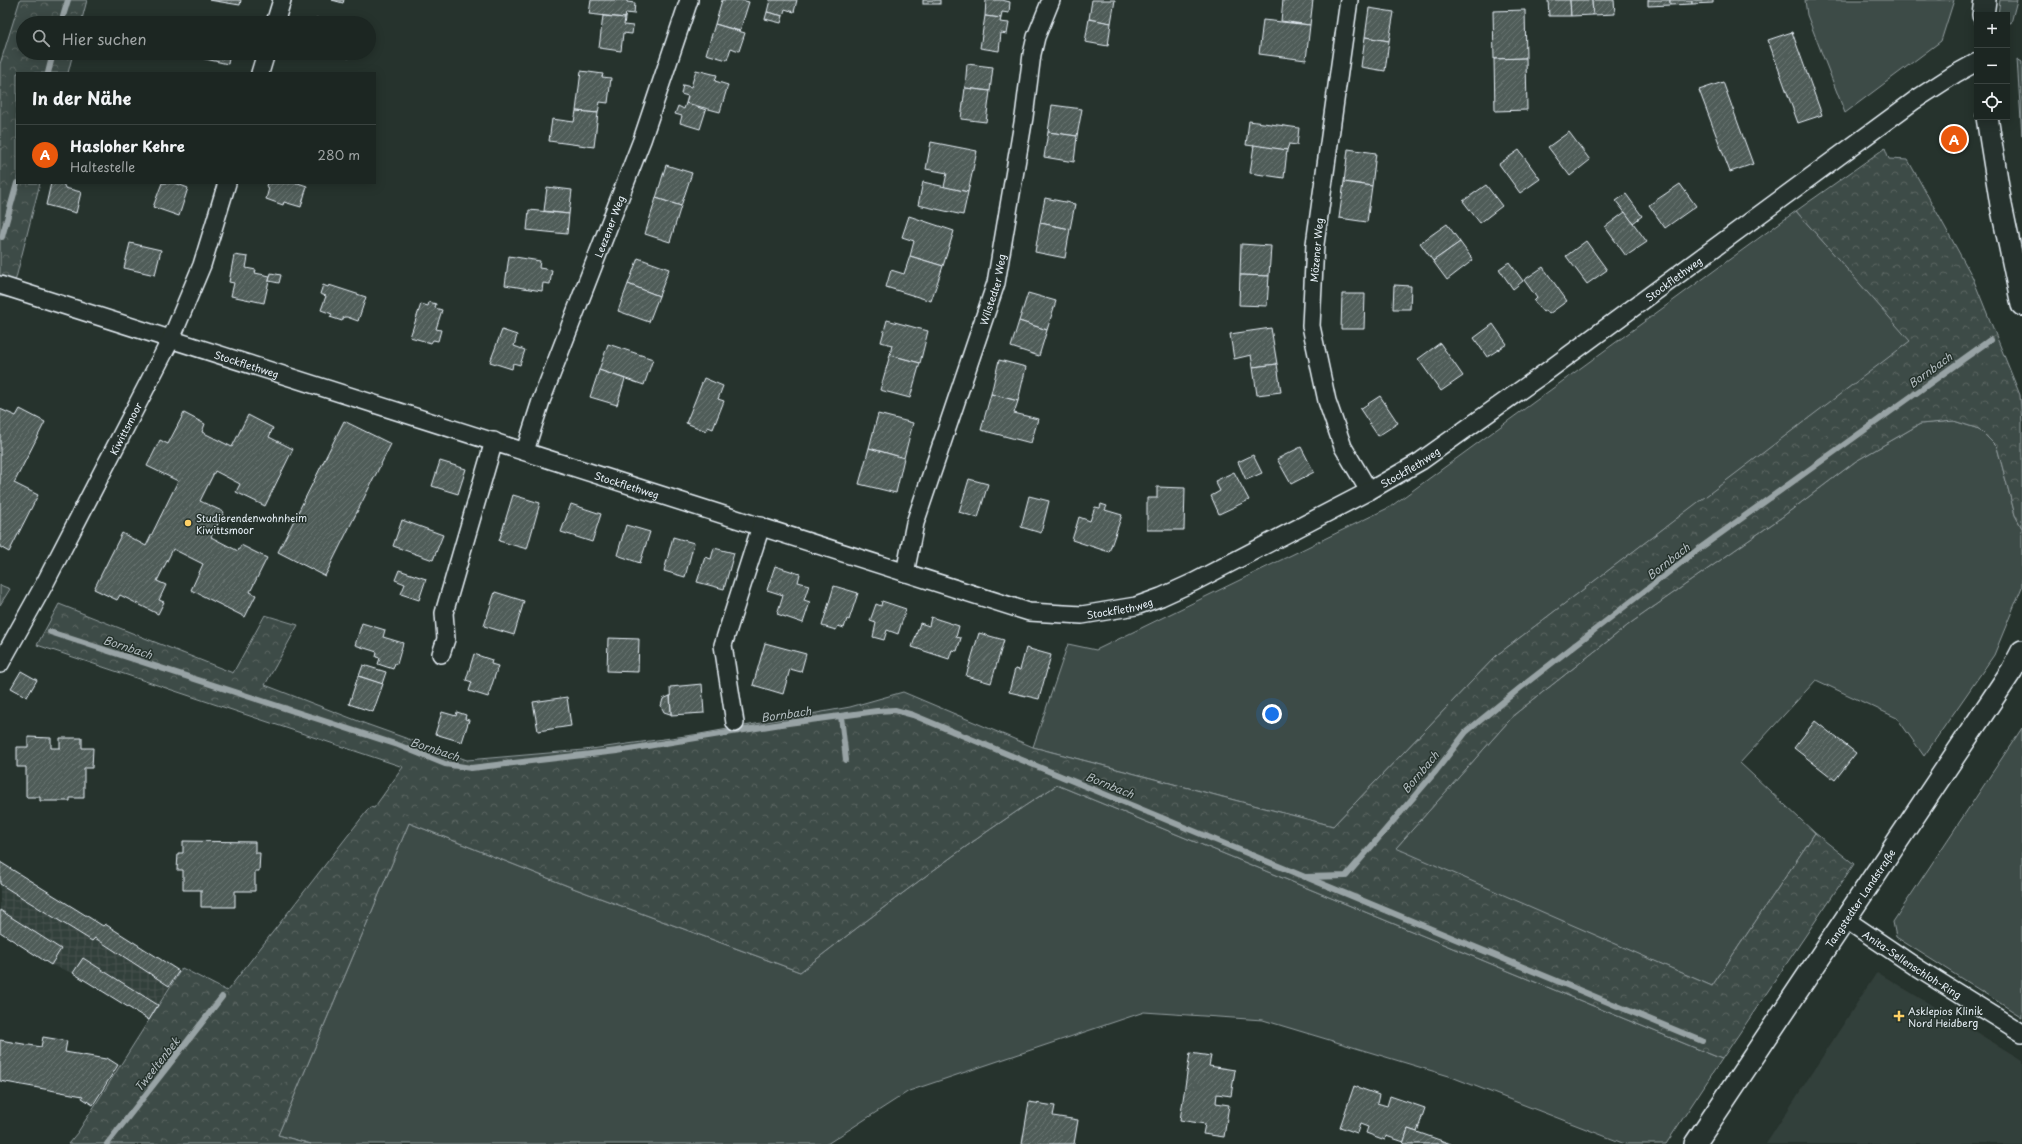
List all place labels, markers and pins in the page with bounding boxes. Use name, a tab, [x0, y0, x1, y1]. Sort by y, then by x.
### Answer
pin: A	[1941, 124, 1967, 154]
place label: Studierendenwohnheim Kiwittsmoor	[196, 510, 307, 537]
marker: Studierendenwohnheim Kiwittsmoor	[183, 518, 193, 528]
place label: Asklepios Klinik Nord Heidberg	[1908, 1003, 1983, 1030]
marker: Asklepios Klinik Nord Heidberg	[1893, 1010, 1905, 1022]

